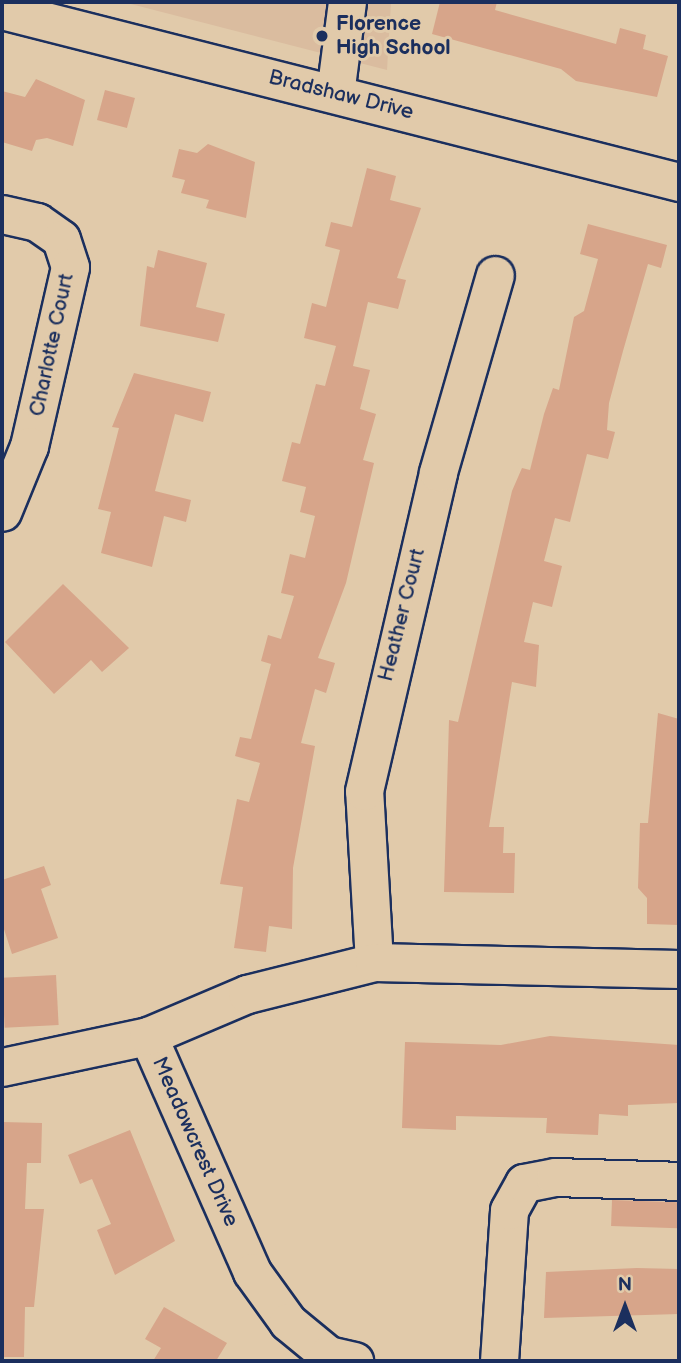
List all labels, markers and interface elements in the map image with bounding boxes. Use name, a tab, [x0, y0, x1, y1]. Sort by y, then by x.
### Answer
place label: Florence High School	[336, 11, 451, 61]
marker: Florence High School	[314, 28, 330, 44]
street label: Bradshaw Drive	[266, 65, 416, 125]
street label: Charlotte Court	[25, 271, 79, 419]
street label: Heather Court	[373, 546, 431, 684]
street label: Meadowcrest Drive	[146, 1053, 244, 1231]
north arrow	[590, 1272, 660, 1342]
text: N	[618, 1274, 632, 1297]

